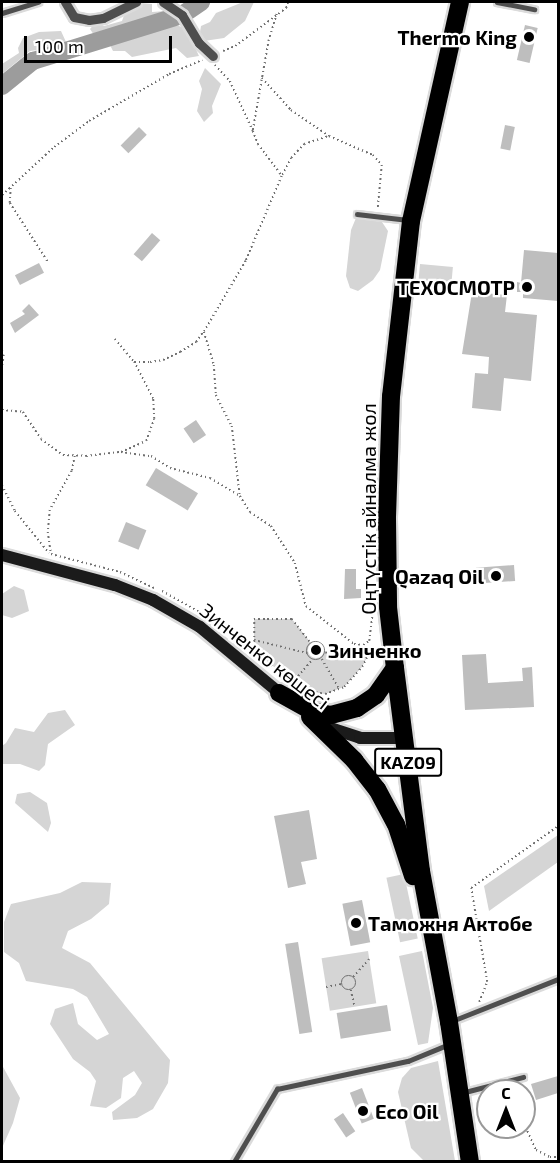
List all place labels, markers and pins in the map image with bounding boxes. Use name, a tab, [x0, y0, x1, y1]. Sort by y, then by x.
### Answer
place label: Thermo King	[398, 25, 517, 49]
marker: Thermo King	[522, 30, 536, 44]
place label: ТЕХОСМОТР	[397, 275, 515, 299]
marker: ТЕХОСМОТР	[520, 280, 534, 294]
place label: Qazaq Oil	[395, 564, 484, 588]
marker: Qazaq Oil	[489, 569, 503, 583]
place label: Зинченко	[328, 638, 421, 662]
marker: Зинченко	[309, 643, 323, 657]
place label: Таможня Актобе	[368, 911, 533, 935]
marker: Таможня Актобе	[349, 916, 363, 930]
place label: Eco Oil	[375, 1099, 439, 1123]
marker: Eco Oil	[356, 1104, 370, 1118]

